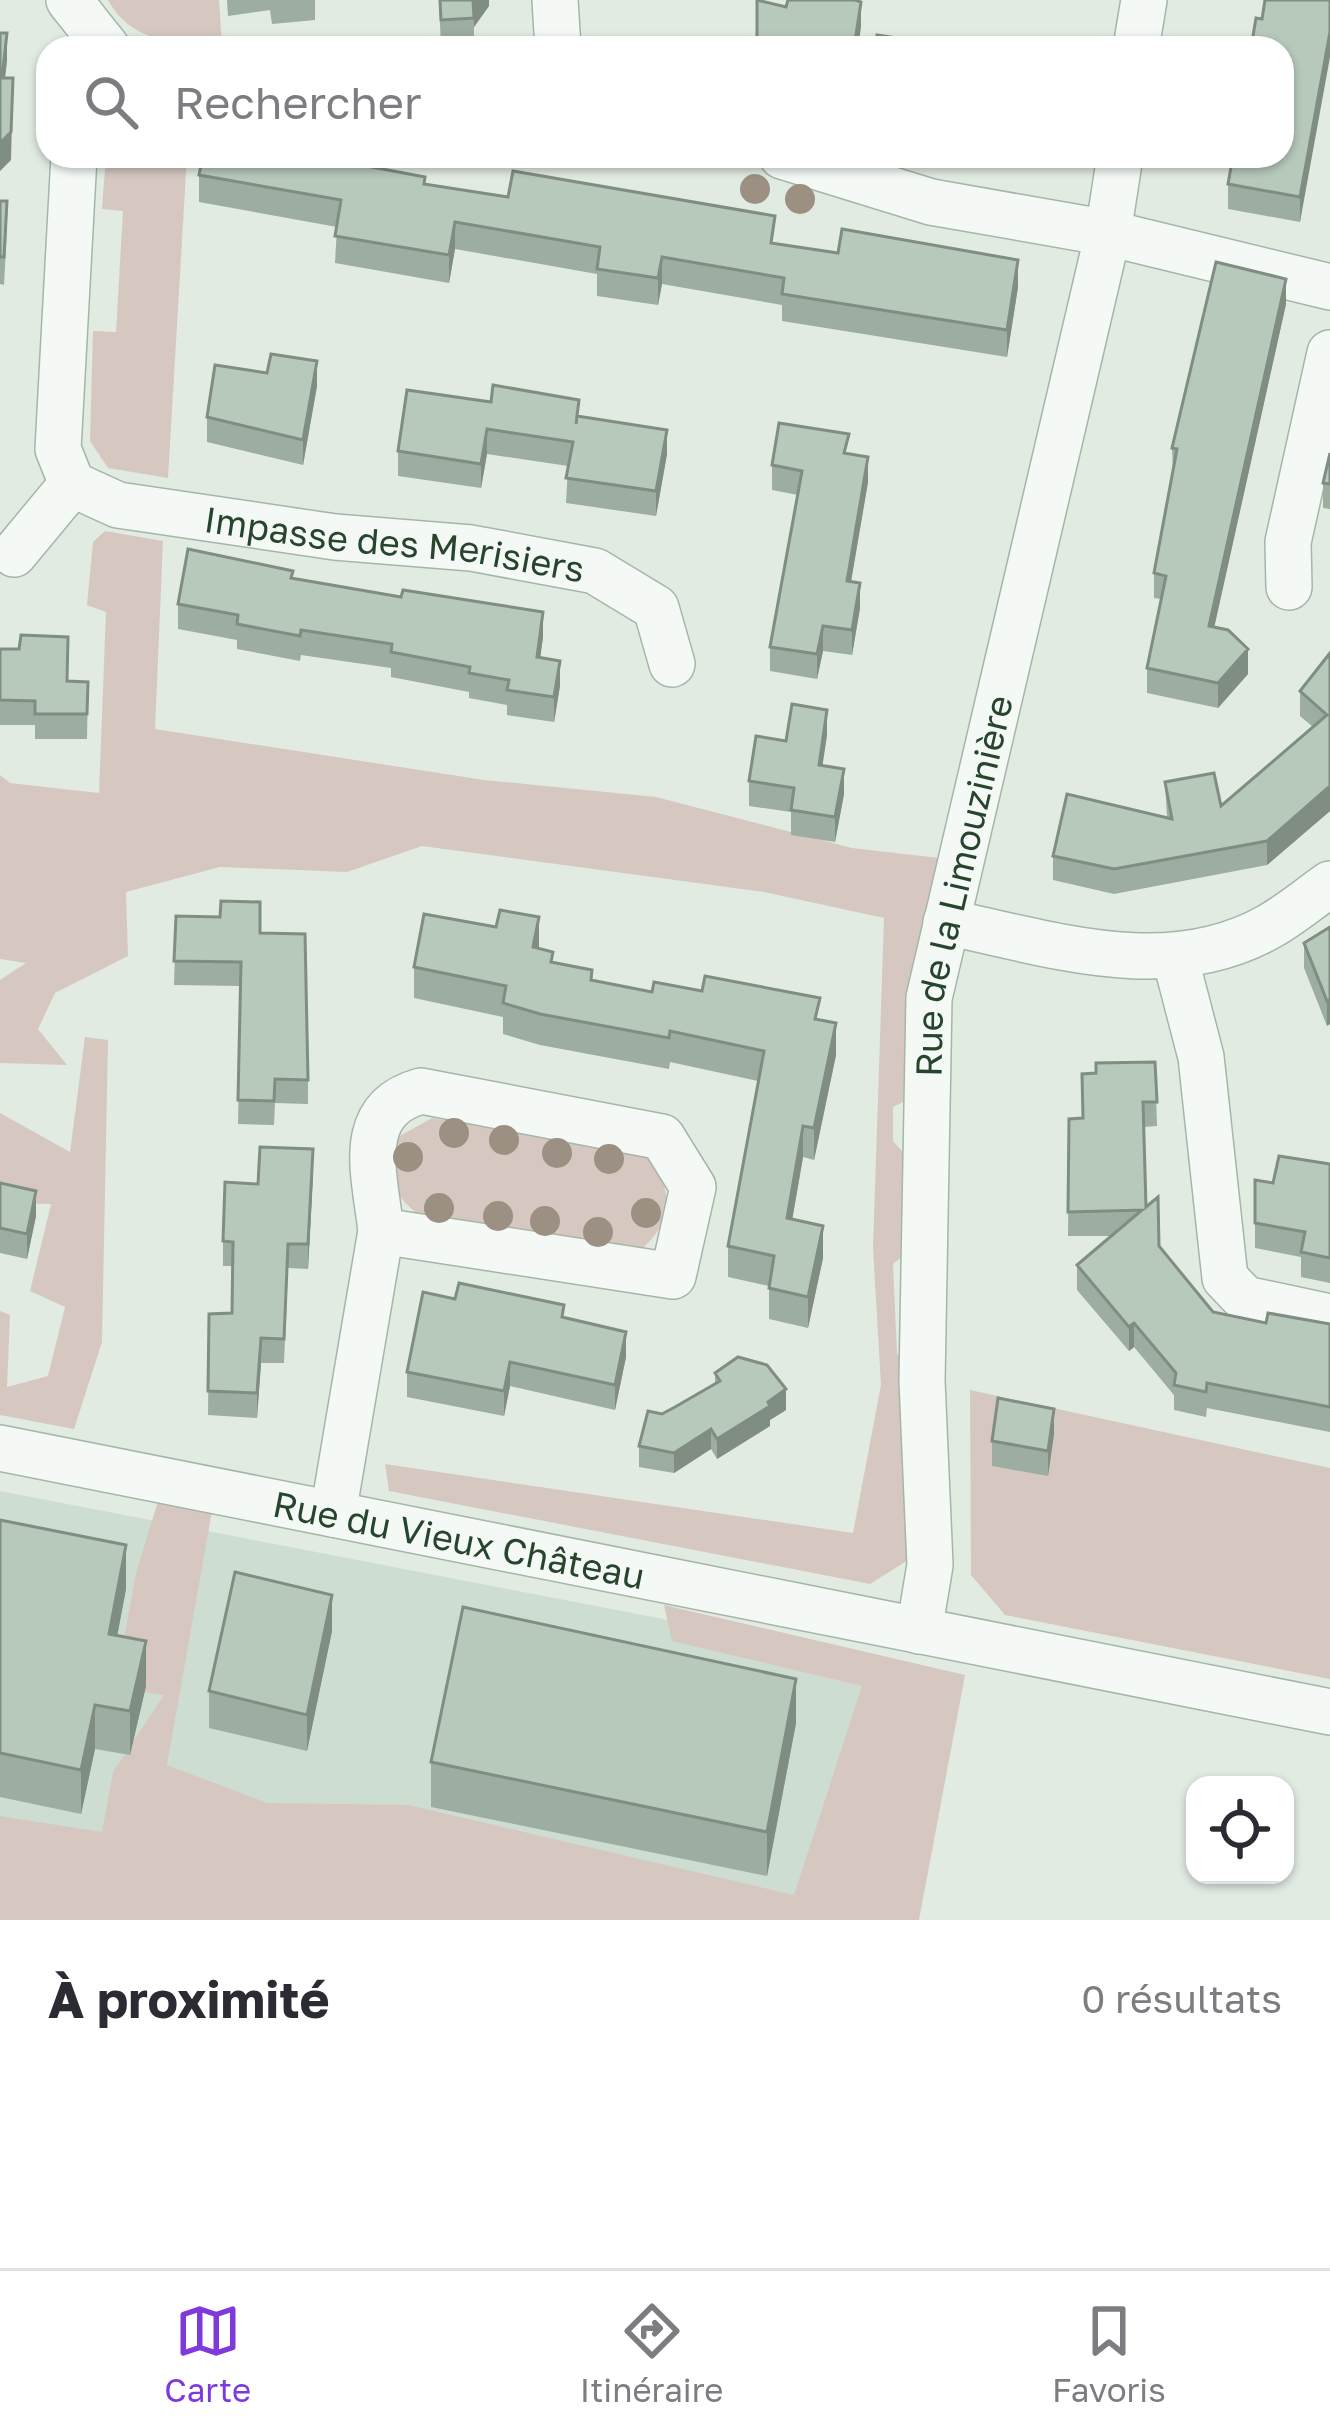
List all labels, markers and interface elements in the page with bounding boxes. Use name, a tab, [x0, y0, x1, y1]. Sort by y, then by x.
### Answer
search box	[36, 36, 1294, 168]
icon: search	[78, 69, 144, 135]
text: Rechercher	[174, 75, 422, 129]
street label: Impasse des Merisiers	[202, 497, 588, 590]
street label: Rue de la Limouzinière	[906, 691, 1021, 1077]
street label: Rue du Vieux Château	[270, 1481, 648, 1597]
map controls	[1186, 1776, 1294, 1884]
button: locate	[1186, 1776, 1294, 1884]
text: À proximité	[48, 1968, 330, 2029]
text: 0 résultats	[1081, 1975, 1282, 2022]
tab: Carte	[164, 2298, 251, 2409]
tab: Itinéraire	[580, 2298, 723, 2409]
tab: Favoris	[1052, 2298, 1166, 2409]

